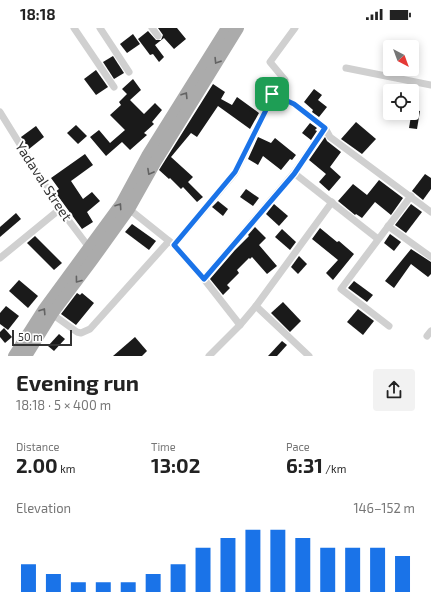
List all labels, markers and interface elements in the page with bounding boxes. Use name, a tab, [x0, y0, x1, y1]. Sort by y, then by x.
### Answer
text: 18:18	[20, 5, 56, 23]
north arrow	[383, 40, 419, 76]
map controls	[383, 40, 419, 120]
one-way arrow	[215, 57, 222, 64]
pin	[255, 77, 289, 111]
icon: arrive	[261, 83, 283, 105]
button: locate	[383, 84, 419, 120]
one-way arrow	[181, 92, 188, 99]
street label: Yadaval Street	[12, 138, 76, 224]
one-way arrow	[147, 168, 154, 175]
one-way arrow	[114, 203, 122, 210]
one-way arrow	[76, 276, 83, 283]
one-way arrow	[38, 309, 45, 316]
scale bar	[12, 328, 72, 347]
text: 50 m	[18, 330, 43, 343]
text: Evening run	[16, 369, 139, 395]
button: share	[373, 369, 415, 411]
text: 18:18 · 5 × 400 m	[16, 397, 111, 413]
text: Distance	[16, 440, 59, 453]
text: Time	[151, 440, 176, 453]
text: Pace	[286, 440, 310, 453]
text: 2.00	[16, 453, 58, 477]
text: 13:02	[151, 453, 200, 477]
text: 6:31	[286, 453, 323, 477]
text: km	[58, 462, 75, 475]
text: /km	[323, 462, 346, 475]
text: Elevation	[16, 500, 71, 516]
text: 146–152 m	[353, 500, 415, 516]

